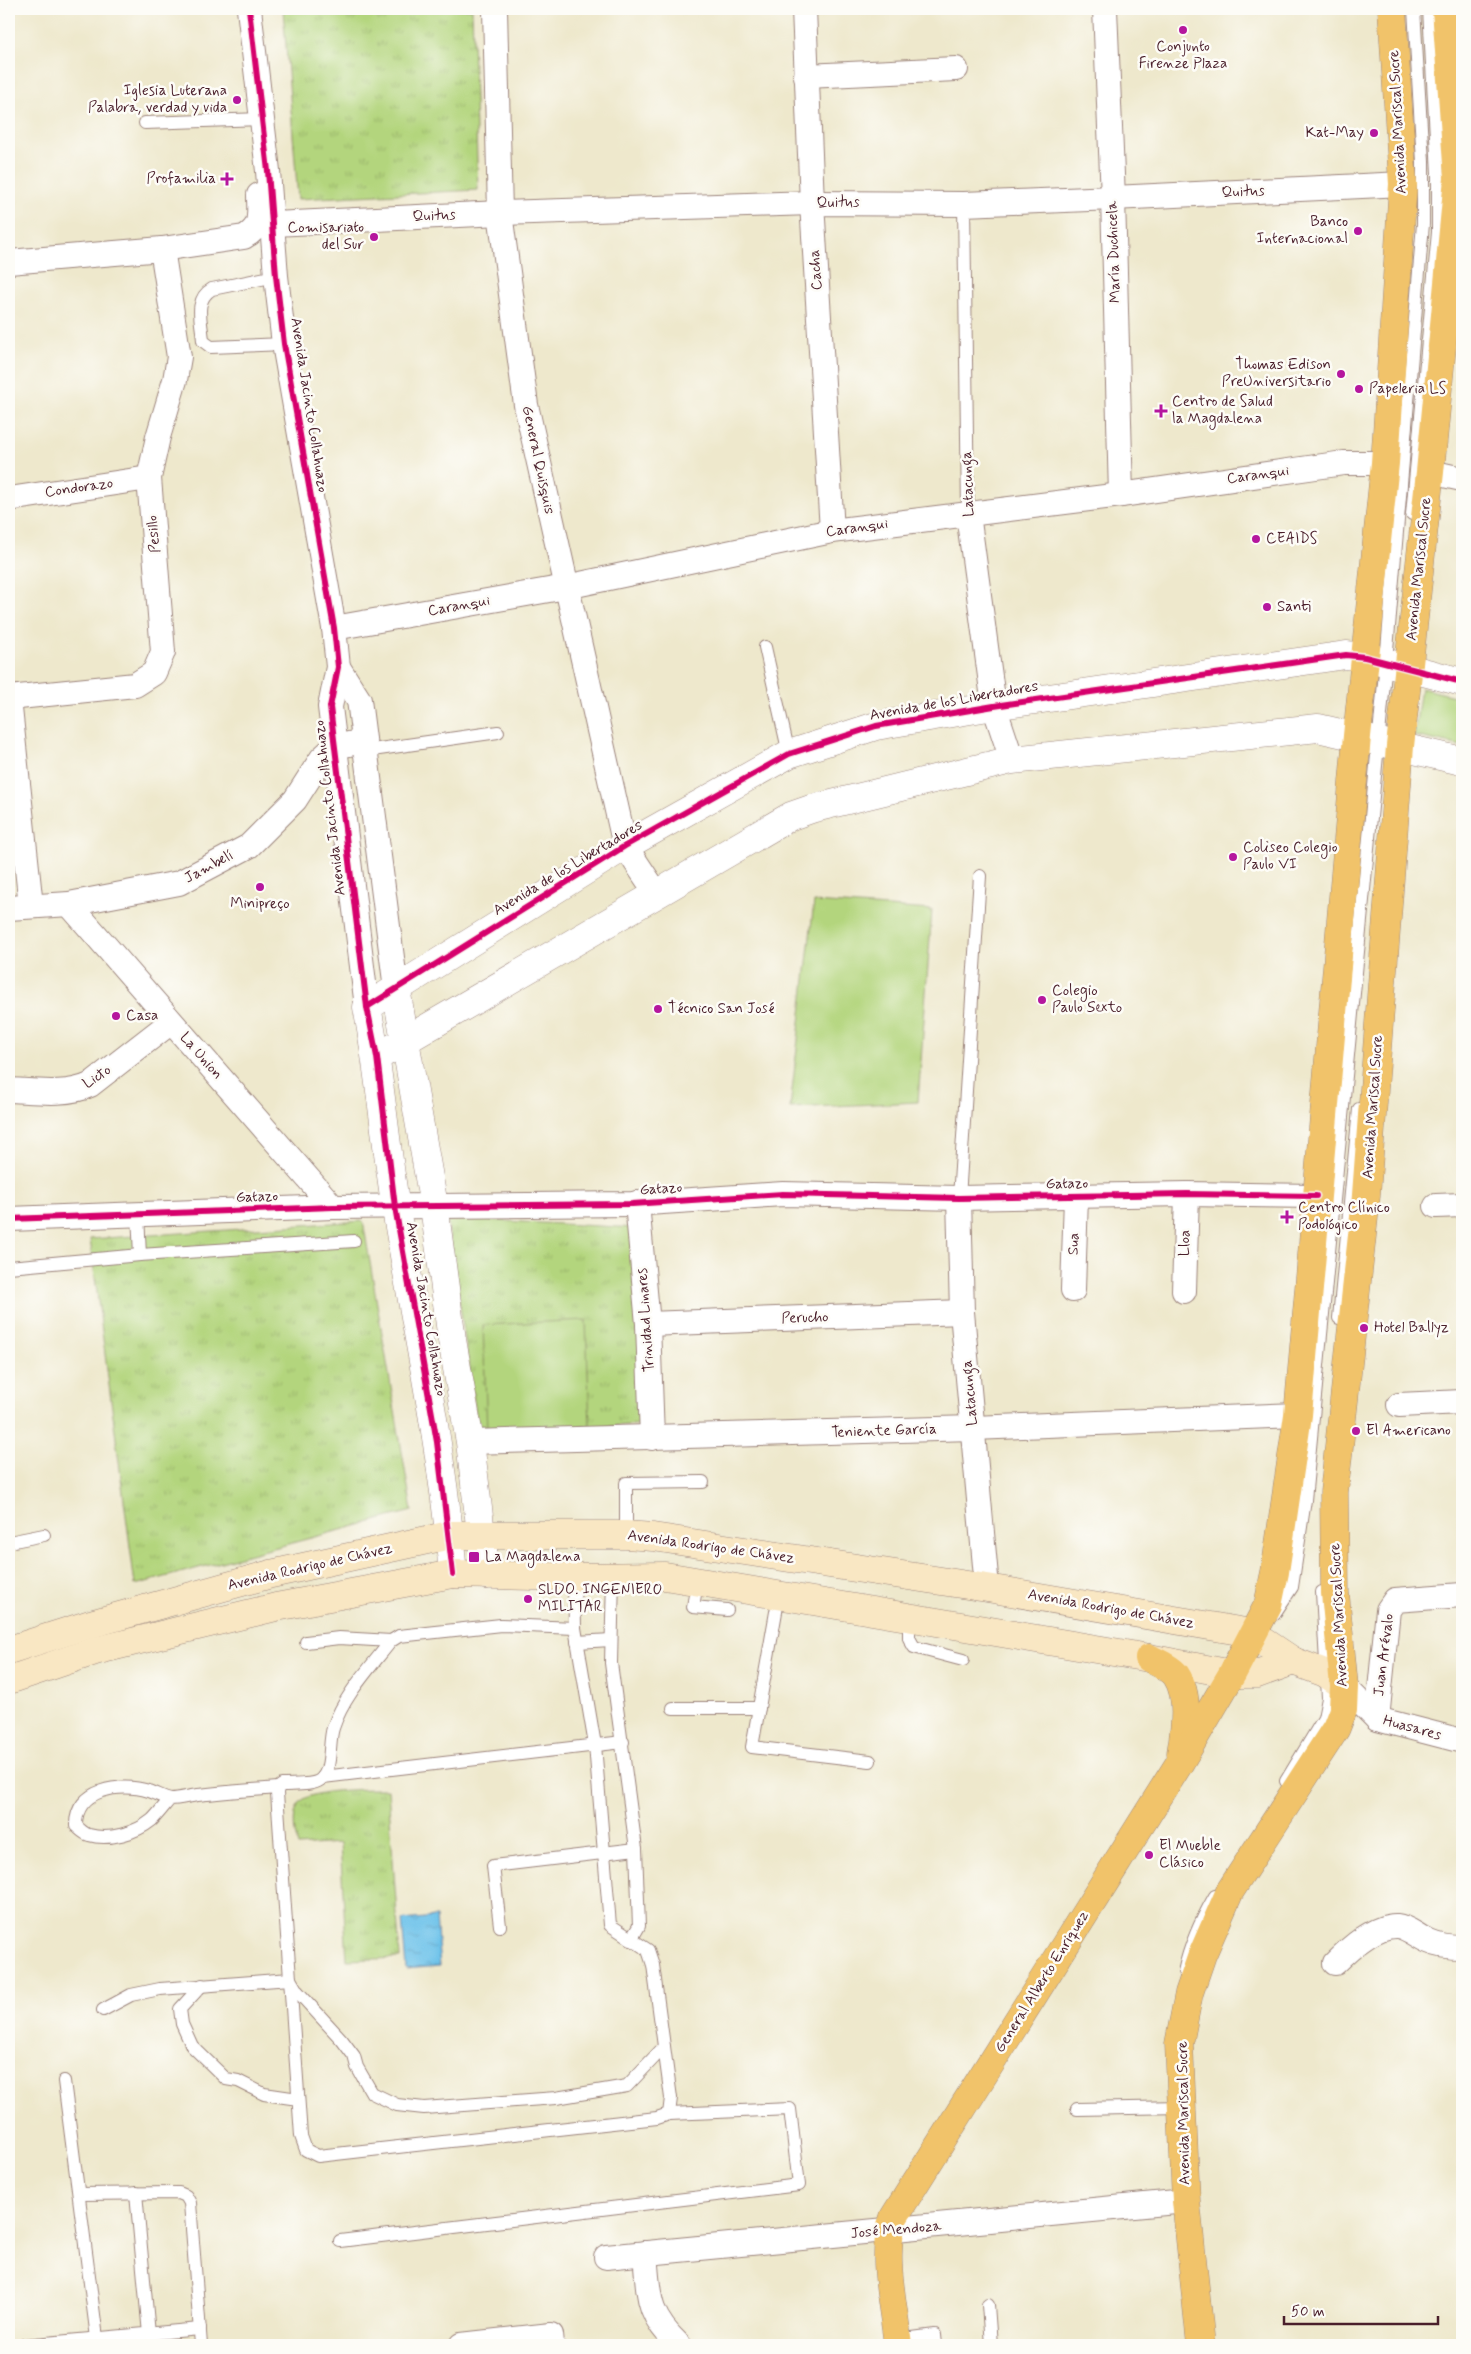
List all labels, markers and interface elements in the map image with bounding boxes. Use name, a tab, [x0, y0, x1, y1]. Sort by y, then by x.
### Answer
marker: Conjunto Firenze Plaza	[1177, 24, 1189, 36]
place label: Conjunto Firenze Plaza	[1139, 37, 1227, 74]
street label: Avenida Mariscal Sucre	[1384, 50, 1412, 194]
place label: Iglesia Luterana Palabra, verdad y vida	[88, 81, 227, 118]
marker: Iglesia Luterana Palabra, verdad y vida	[231, 94, 243, 106]
place label: Kat-May	[1305, 123, 1364, 143]
marker: Kat-May	[1368, 127, 1380, 139]
place label: Profamilia	[147, 169, 216, 189]
marker: Profamilia	[220, 172, 234, 186]
street label: Quitus	[1221, 181, 1265, 203]
street label: Quitus	[816, 193, 860, 213]
street label: María Duchicela	[1102, 200, 1126, 303]
street label: Quitus	[412, 205, 456, 227]
place label: Banco Internacional	[1257, 212, 1348, 249]
place label: Comisariato del Sur	[288, 218, 364, 255]
marker: Banco Internacional	[1352, 225, 1364, 237]
marker: Comisariato del Sur	[368, 231, 380, 243]
street label: Cacha	[805, 249, 827, 291]
street label: Avenida Jacinto Collahuazo	[285, 316, 333, 494]
place label: Thomas Edison PreUniversitario	[1222, 355, 1331, 392]
marker: Thomas Edison PreUniversitario	[1335, 368, 1347, 380]
place label: Papeleria LS	[1369, 379, 1446, 399]
marker: Papeleria LS	[1353, 383, 1365, 395]
place label: Centro de Salud la Magdalena	[1172, 392, 1273, 430]
street label: General Quisquis	[517, 404, 559, 516]
marker: Centro de Salud la Magdalena	[1154, 404, 1168, 418]
street label: Latacunga	[957, 450, 980, 517]
street label: Caranqui	[1225, 461, 1291, 489]
street label: Condorazo	[44, 473, 114, 503]
street label: Avenida Mariscal Sucre	[1402, 496, 1436, 642]
street label: Pesillo	[142, 514, 166, 554]
street label: Caranqui	[824, 514, 890, 542]
place label: CEAIDS	[1266, 529, 1318, 549]
marker: CEAIDS	[1250, 533, 1262, 545]
street label: Caranqui	[426, 591, 492, 621]
place label: Santi	[1277, 597, 1311, 617]
marker: Santi	[1261, 601, 1273, 613]
street label: Avenida de los Libertadores	[868, 676, 1040, 726]
street label: Avenida Jacinto Collahuazo	[309, 719, 351, 897]
street label: Avenida de los Libertadores	[490, 815, 647, 921]
place label: Coliseo Colegio Paulo VI	[1243, 838, 1338, 875]
street label: Jambelí	[181, 846, 237, 888]
marker: Coliseo Colegio Paulo VI	[1227, 851, 1239, 863]
marker: Minipreço	[254, 881, 266, 893]
place label: Minipreço	[230, 894, 290, 914]
place label: Colegio Paulo Sexto	[1052, 981, 1122, 1018]
marker: Colegio Paulo Sexto	[1036, 994, 1048, 1006]
place label: Técnico San José	[668, 999, 775, 1019]
marker: Técnico San José	[652, 1003, 664, 1015]
place label: Casa	[126, 1006, 158, 1026]
marker: Casa	[110, 1010, 122, 1022]
street label: La Union	[175, 1028, 227, 1084]
street label: Avenida Mariscal Sucre	[1358, 1034, 1388, 1180]
street label: Licto	[79, 1060, 115, 1094]
street label: Gatazo	[1046, 1174, 1089, 1194]
street label: Gatazo	[639, 1178, 683, 1200]
street label: Gatazo	[235, 1186, 279, 1208]
place label: Centro Clínico Podológico	[1298, 1198, 1390, 1235]
marker: Centro Clínico Podológico	[1280, 1210, 1294, 1224]
street label: Avenida Jacinto Collahuazo	[401, 1220, 451, 1398]
street label: Lloa	[1175, 1229, 1195, 1257]
street label: Sua	[1064, 1232, 1084, 1256]
street label: Trinidad Linares	[632, 1267, 660, 1373]
street label: Perucho	[781, 1307, 829, 1329]
place label: Hotel Ballyz	[1374, 1318, 1449, 1338]
marker: Hotel Ballyz	[1358, 1322, 1370, 1334]
street label: Latacunga	[957, 1359, 984, 1427]
street label: Teniente García	[831, 1419, 937, 1443]
place label: El Americano	[1366, 1421, 1451, 1441]
marker: El Americano	[1350, 1425, 1362, 1437]
street label: Avenida Rodrigo de Chávez	[626, 1525, 796, 1569]
street label: Avenida Rodrigo de Chávez	[226, 1538, 394, 1596]
street label: Avenida Mariscal Sucre	[1325, 1543, 1353, 1687]
place label: La Magdalena	[485, 1547, 581, 1568]
marker: La Magdalena	[467, 1550, 481, 1564]
place label: SLDO. INGENIERO MILITAR	[538, 1580, 662, 1617]
street label: Avenida Rodrigo de Chávez	[1026, 1585, 1196, 1633]
marker: SLDO. INGENIERO MILITAR	[522, 1593, 534, 1605]
street label: Juan Arévalo	[1369, 1613, 1399, 1697]
street label: Huasares	[1381, 1711, 1444, 1745]
place label: El Mueble Clásico	[1159, 1836, 1221, 1873]
marker: El Mueble Clásico	[1143, 1849, 1155, 1861]
street label: General Alberto Enriquez	[990, 1907, 1094, 2057]
street label: Avenida Mariscal Sucre	[1173, 2041, 1195, 2185]
street label: José Mendoza	[850, 2216, 943, 2244]
scale bar	[1284, 2294, 1437, 2326]
text: 50 m	[1291, 2302, 1325, 2322]

